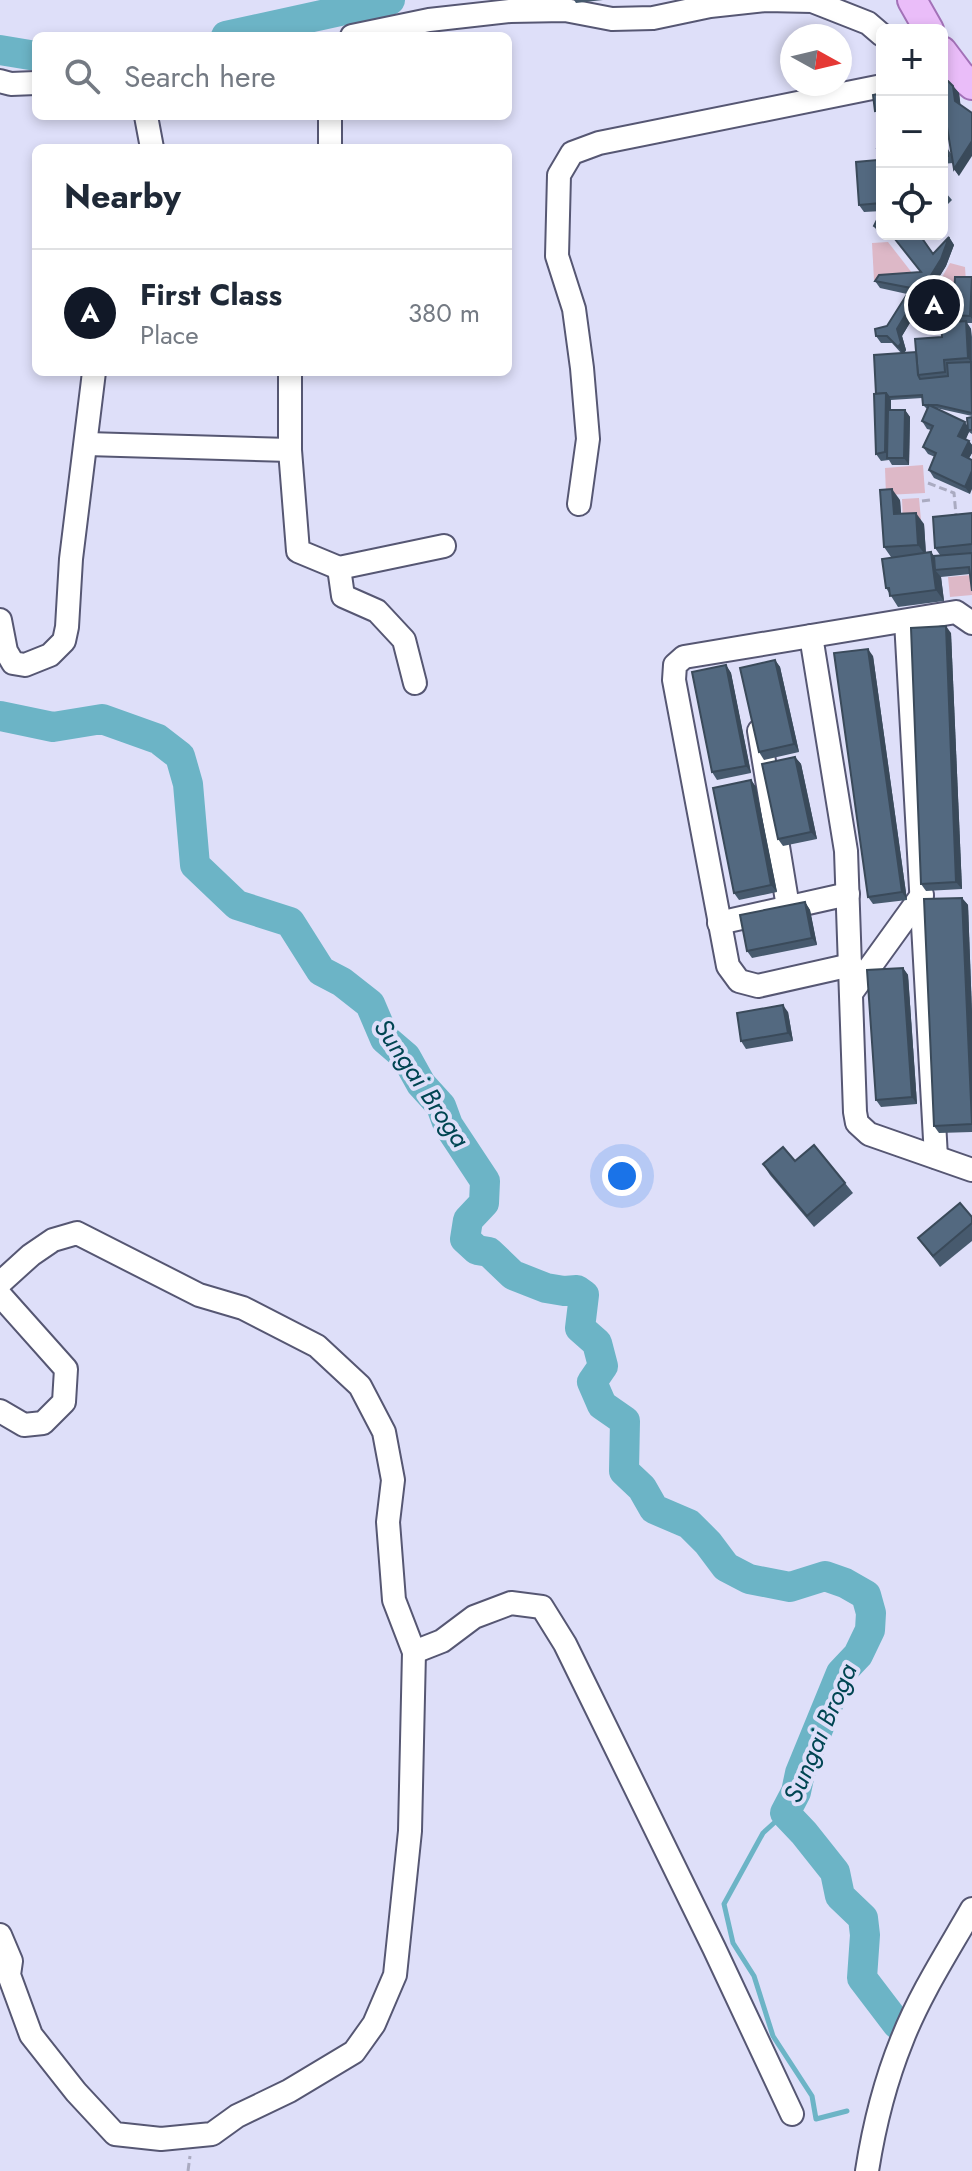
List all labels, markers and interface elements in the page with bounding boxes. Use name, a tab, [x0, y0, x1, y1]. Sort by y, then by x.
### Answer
north arrow	[780, 24, 852, 96]
map controls	[876, 24, 948, 240]
button: +	[876, 24, 948, 96]
search box	[32, 32, 512, 120]
icon: search	[60, 54, 104, 98]
text: Search here	[124, 55, 276, 98]
button: −	[876, 96, 948, 168]
button: locate	[876, 168, 948, 240]
text: Nearby	[64, 172, 181, 221]
text: First Class	[140, 273, 282, 316]
pin: A	[908, 275, 960, 335]
text: A	[80, 294, 100, 332]
text: 380 m	[408, 294, 480, 332]
text: Place	[140, 316, 199, 354]
water label: Sungai Broga	[365, 1011, 480, 1156]
your location	[602, 1156, 642, 1196]
water label: Sungai Broga	[774, 1657, 867, 1809]

